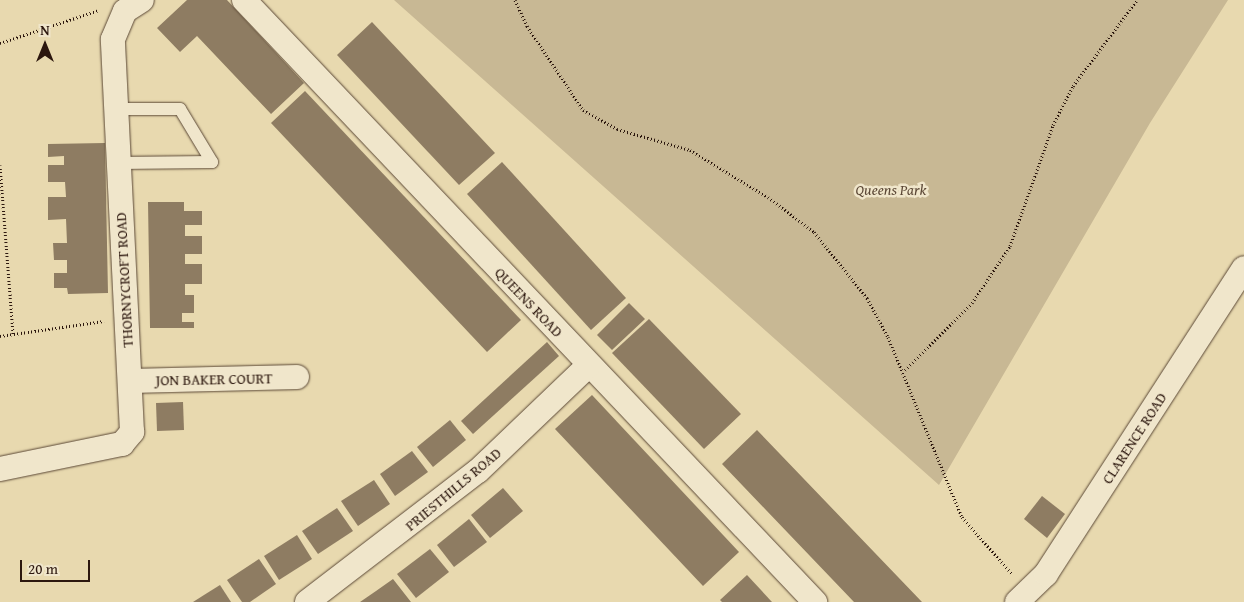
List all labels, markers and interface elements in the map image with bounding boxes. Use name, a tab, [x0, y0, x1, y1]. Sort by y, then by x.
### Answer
north arrow	[20, 20, 70, 70]
text: N	[40, 20, 50, 40]
park label: Queens Park	[856, 181, 926, 199]
street label: THORNYCROFT ROAD	[111, 212, 137, 348]
street label: QUEENS ROAD	[491, 263, 567, 341]
street label: JON BAKER COURT	[155, 369, 273, 389]
street label: CLARENCE ROAD	[1098, 389, 1170, 487]
street label: PRIESTHILLS ROAD	[401, 444, 505, 534]
scale bar	[22, 550, 92, 582]
text: 20 m	[28, 558, 58, 579]

